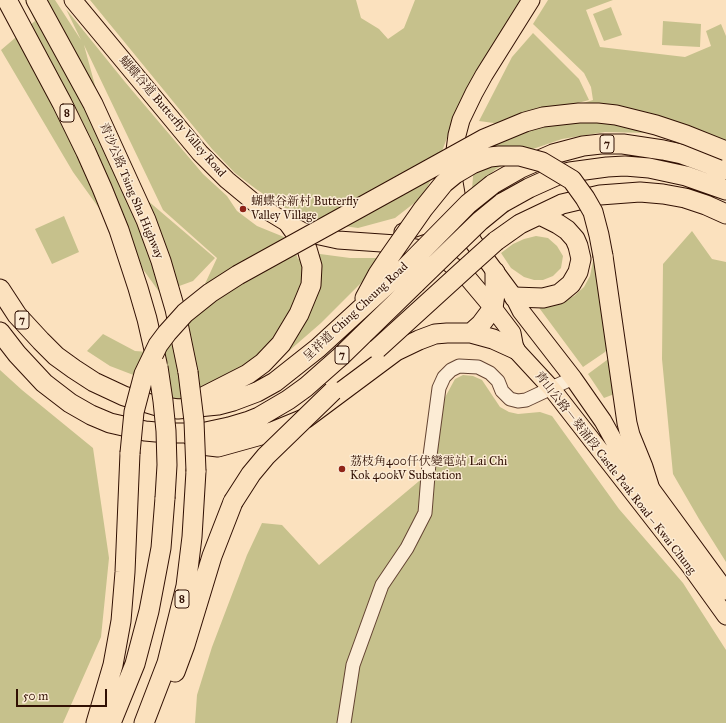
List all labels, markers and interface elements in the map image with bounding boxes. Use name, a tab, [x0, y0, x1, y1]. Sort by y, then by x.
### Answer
street label: 蝴蝶谷道 Butterfly Valley Road	[116, 54, 228, 180]
road number: 8	[60, 104, 74, 122]
street label: 青沙公路 Tsing Sha Highway	[96, 121, 166, 261]
road number: 7	[600, 135, 614, 153]
place label: 蝴蝶谷新村 Butterfly Valley Village	[251, 195, 358, 223]
marker: 蝴蝶谷新村 Butterfly Valley Village	[238, 204, 248, 214]
street label: 呈祥道 Ching Cheung Road	[301, 260, 411, 364]
road number: 7	[15, 311, 29, 329]
road number: 7	[335, 346, 349, 364]
street label: 青山公路－葵涌段 Castle Peak Road – Kwai Chung	[531, 369, 699, 577]
place label: 荔枝角400仟伏變電站 Lai Chi Kok 400kV Substation	[350, 455, 507, 483]
marker: 荔枝角400仟伏變電站 Lai Chi Kok 400kV Substation	[337, 464, 347, 474]
road number: 8	[175, 590, 189, 608]
scale bar	[18, 681, 109, 707]
text: 50 m	[23, 689, 48, 703]

